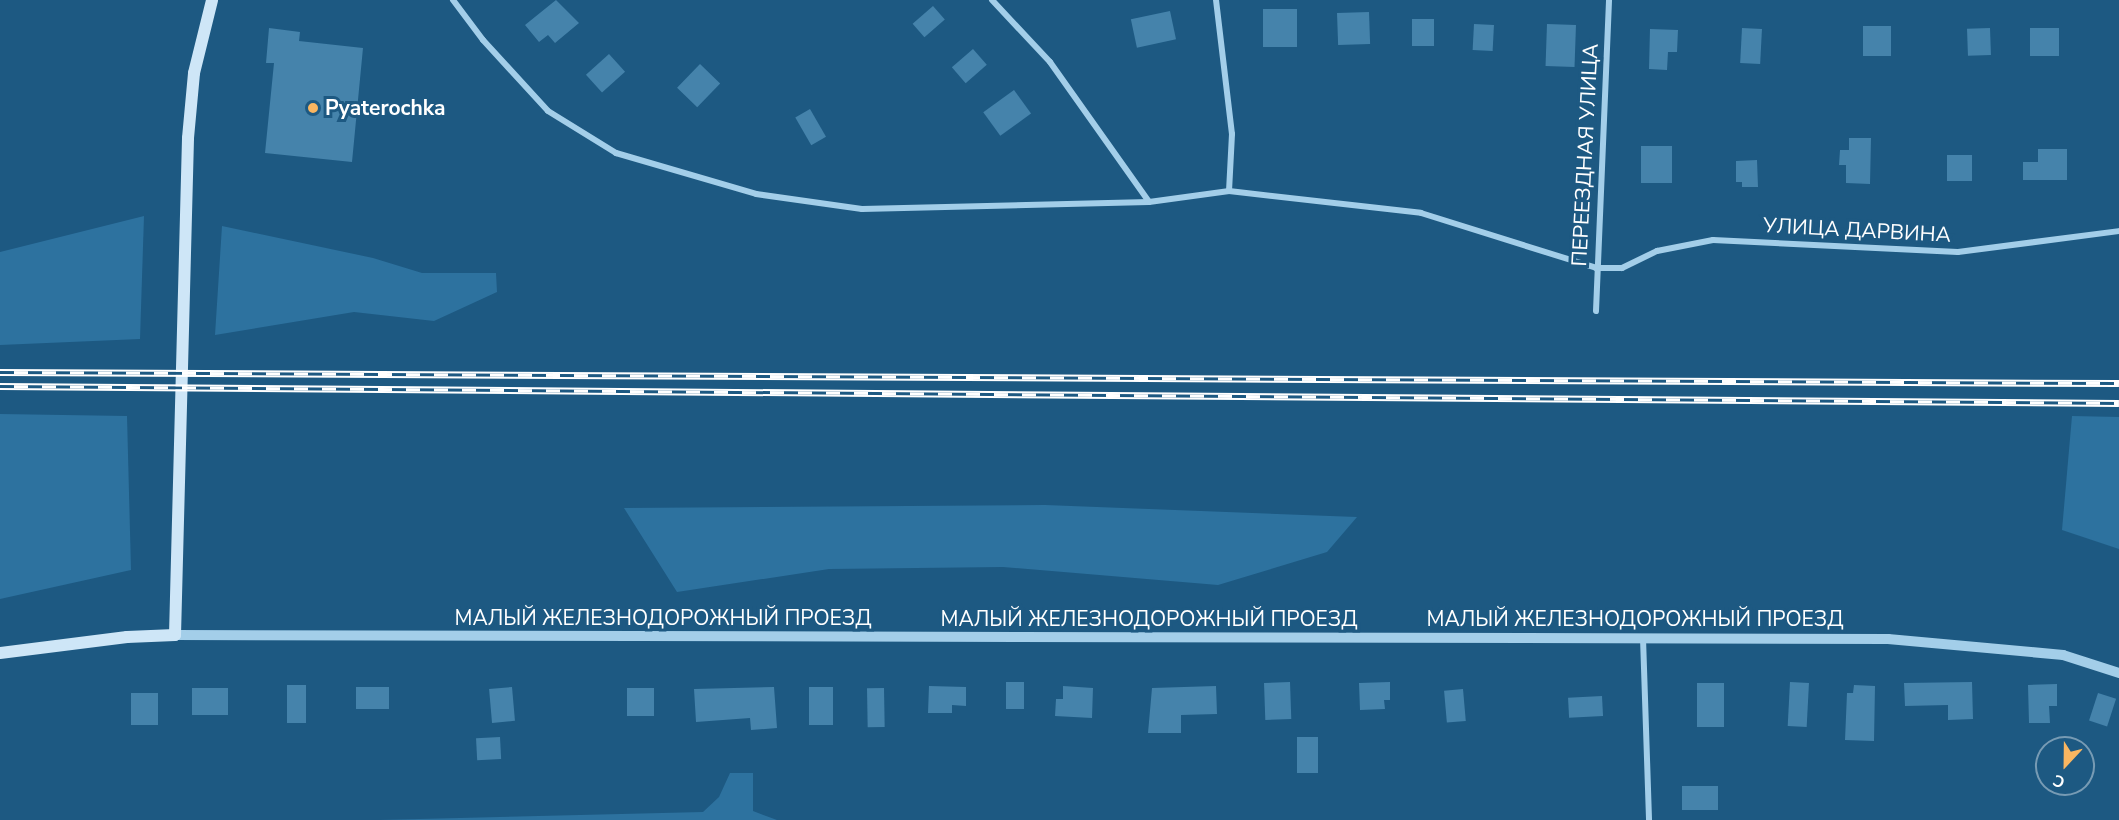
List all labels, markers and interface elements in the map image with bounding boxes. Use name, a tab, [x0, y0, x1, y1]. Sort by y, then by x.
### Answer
street label: ПЕРЕЕЗДНАЯ УЛИЦА	[1567, 43, 1603, 267]
place label: Pyaterochka	[325, 95, 445, 121]
marker: Pyaterochka	[306, 101, 320, 115]
street label: УЛИЦА ДАРВИНА	[1763, 213, 1951, 247]
street label: МАЛЫЙ ЖЕЛЕЗНОДОРОЖНЫЙ ПРОЕЗД	[454, 605, 872, 631]
street label: МАЛЫЙ ЖЕЛЕЗНОДОРОЖНЫЙ ПРОЕЗД	[940, 606, 1358, 632]
street label: МАЛЫЙ ЖЕЛЕЗНОДОРОЖНЫЙ ПРОЕЗД	[1426, 606, 1844, 632]
north arrow	[2035, 736, 2095, 796]
text: С	[2050, 769, 2068, 793]

